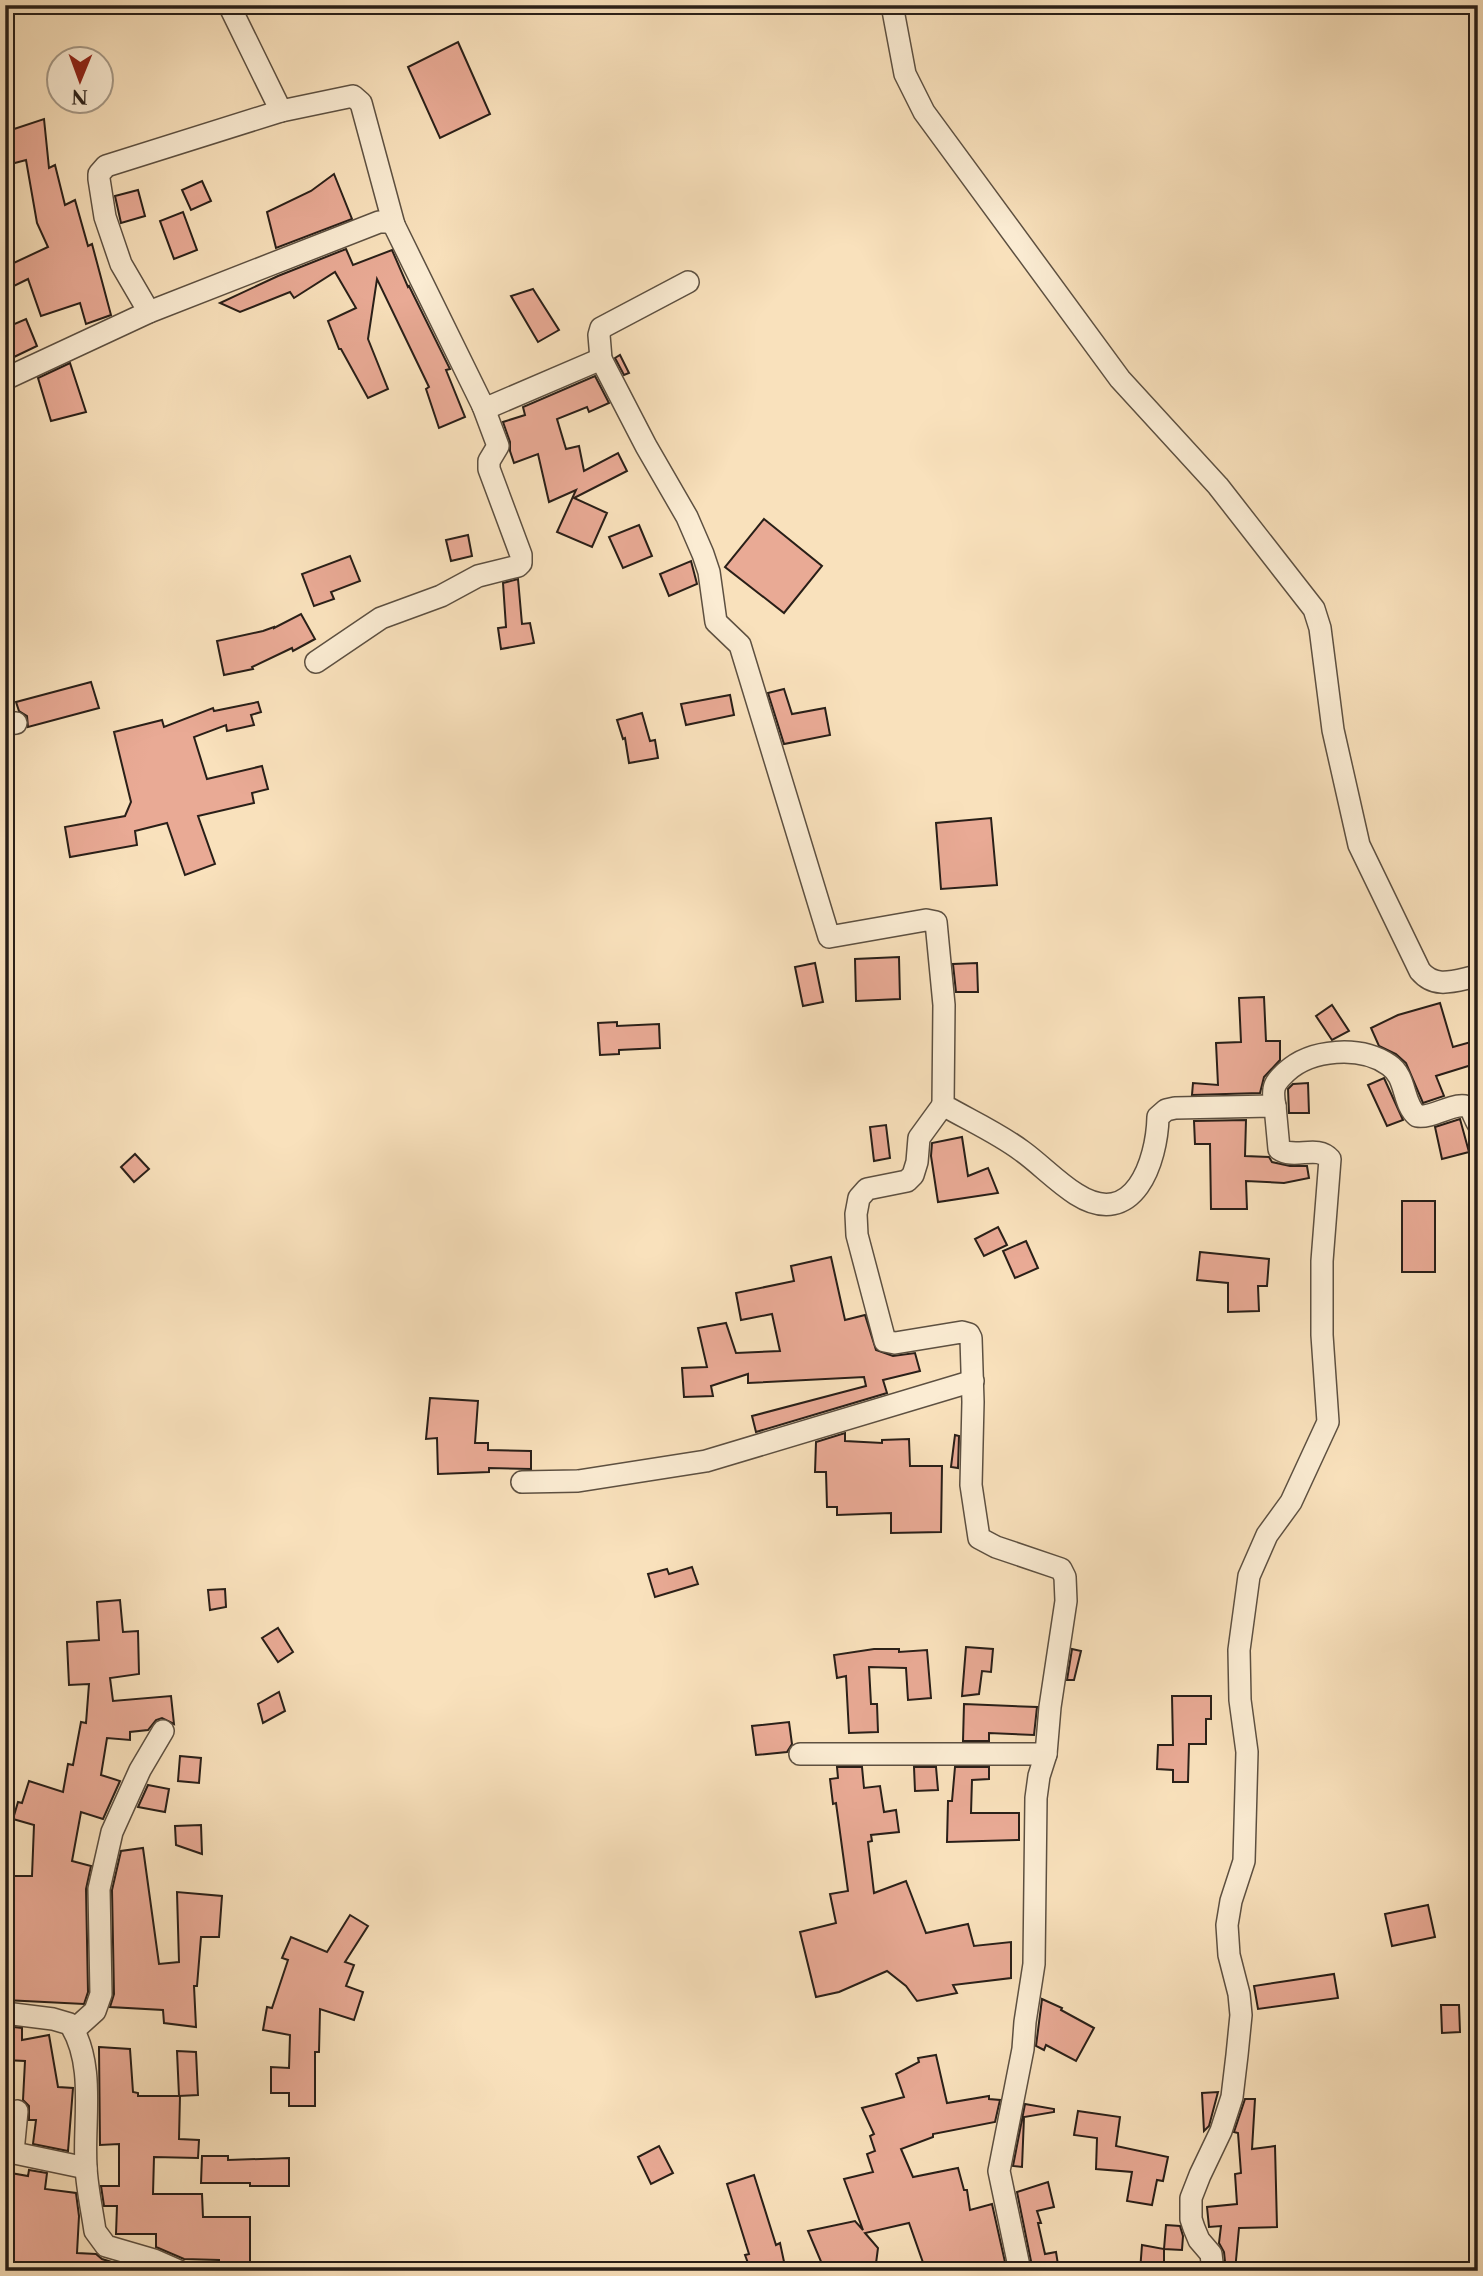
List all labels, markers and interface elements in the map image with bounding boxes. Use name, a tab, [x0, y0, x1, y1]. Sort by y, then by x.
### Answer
north arrow	[46, 46, 116, 116]
text: N	[71, 85, 88, 108]

